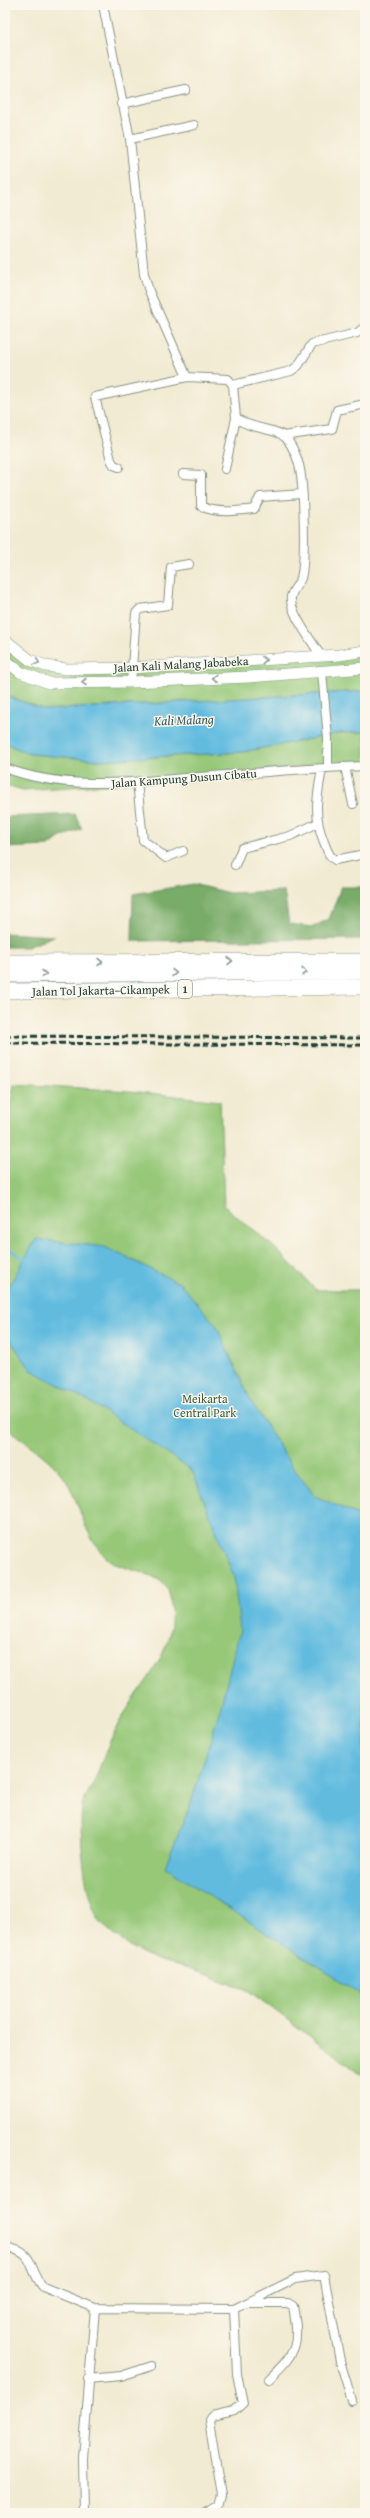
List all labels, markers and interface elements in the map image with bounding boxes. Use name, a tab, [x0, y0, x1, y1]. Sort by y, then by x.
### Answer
street label: Jalan Kali Malang Jababeka	[111, 652, 249, 676]
one-way arrow	[261, 655, 267, 664]
one-way arrow	[33, 658, 40, 666]
one-way arrow	[211, 674, 217, 683]
one-way arrow	[81, 678, 87, 686]
water label: Kali Malang	[153, 709, 214, 731]
street label: Jalan Kampung Dusun Cibatu	[109, 764, 258, 792]
one-way arrow	[227, 957, 233, 965]
one-way arrow	[97, 958, 103, 966]
one-way arrow	[301, 968, 307, 976]
one-way arrow	[171, 969, 177, 977]
one-way arrow	[41, 970, 47, 979]
street label: Jalan Tol Jakarta–Cikampek	[30, 980, 171, 1000]
road number: 1	[178, 980, 192, 998]
park label: Meikarta Central Park	[174, 1390, 237, 1421]

